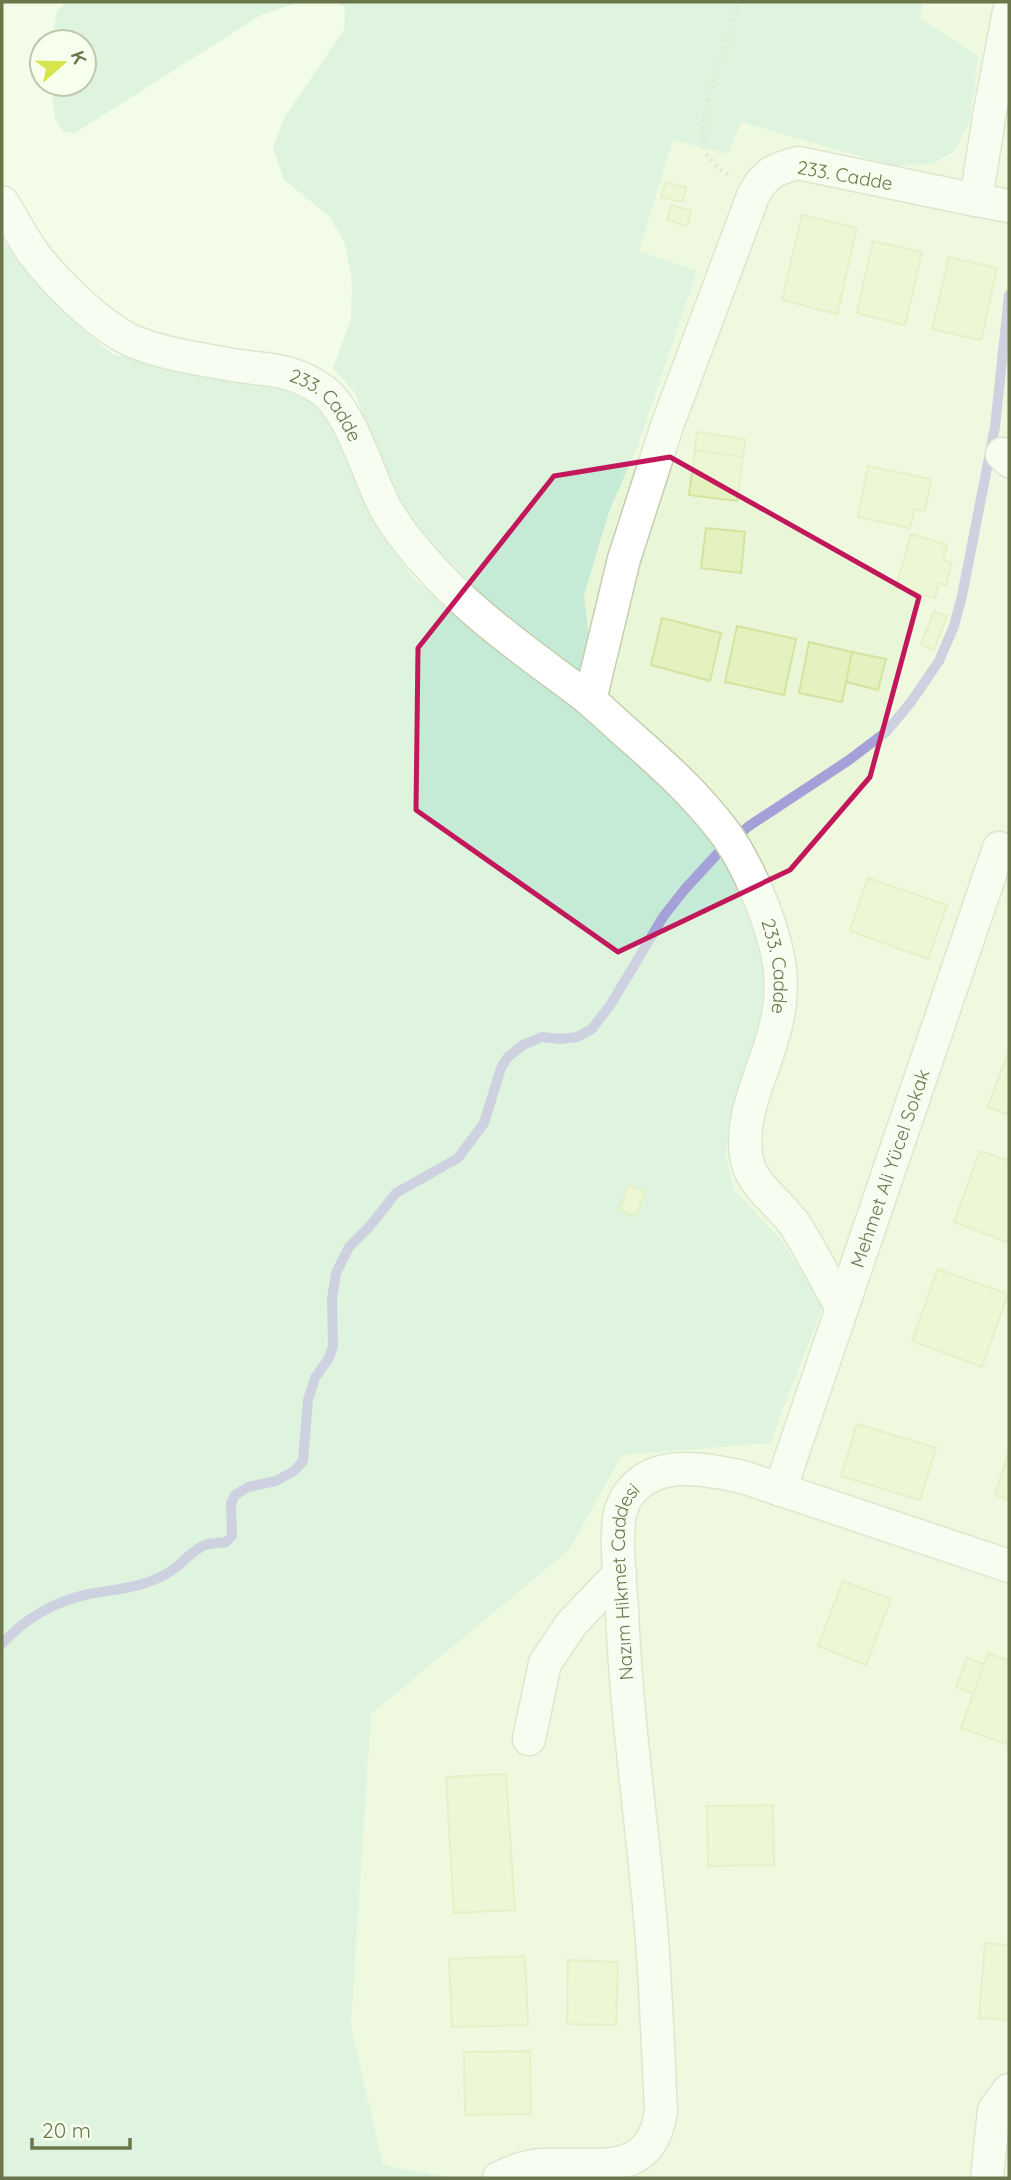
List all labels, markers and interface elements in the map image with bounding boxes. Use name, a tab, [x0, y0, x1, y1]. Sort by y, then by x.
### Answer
north arrow	[28, 28, 98, 98]
text: K	[66, 47, 92, 67]
street label: 233. Cadde	[795, 155, 895, 195]
street label: 233. Cadde	[287, 363, 367, 445]
street label: 233. Cadde	[756, 915, 793, 1016]
street label: Mehmet Ali Yücel Sokak	[845, 1066, 935, 1271]
street label: Nazım Hikmet Caddesi	[606, 1478, 645, 1681]
scale bar	[32, 2106, 130, 2150]
text: 20 m	[42, 2117, 91, 2143]

